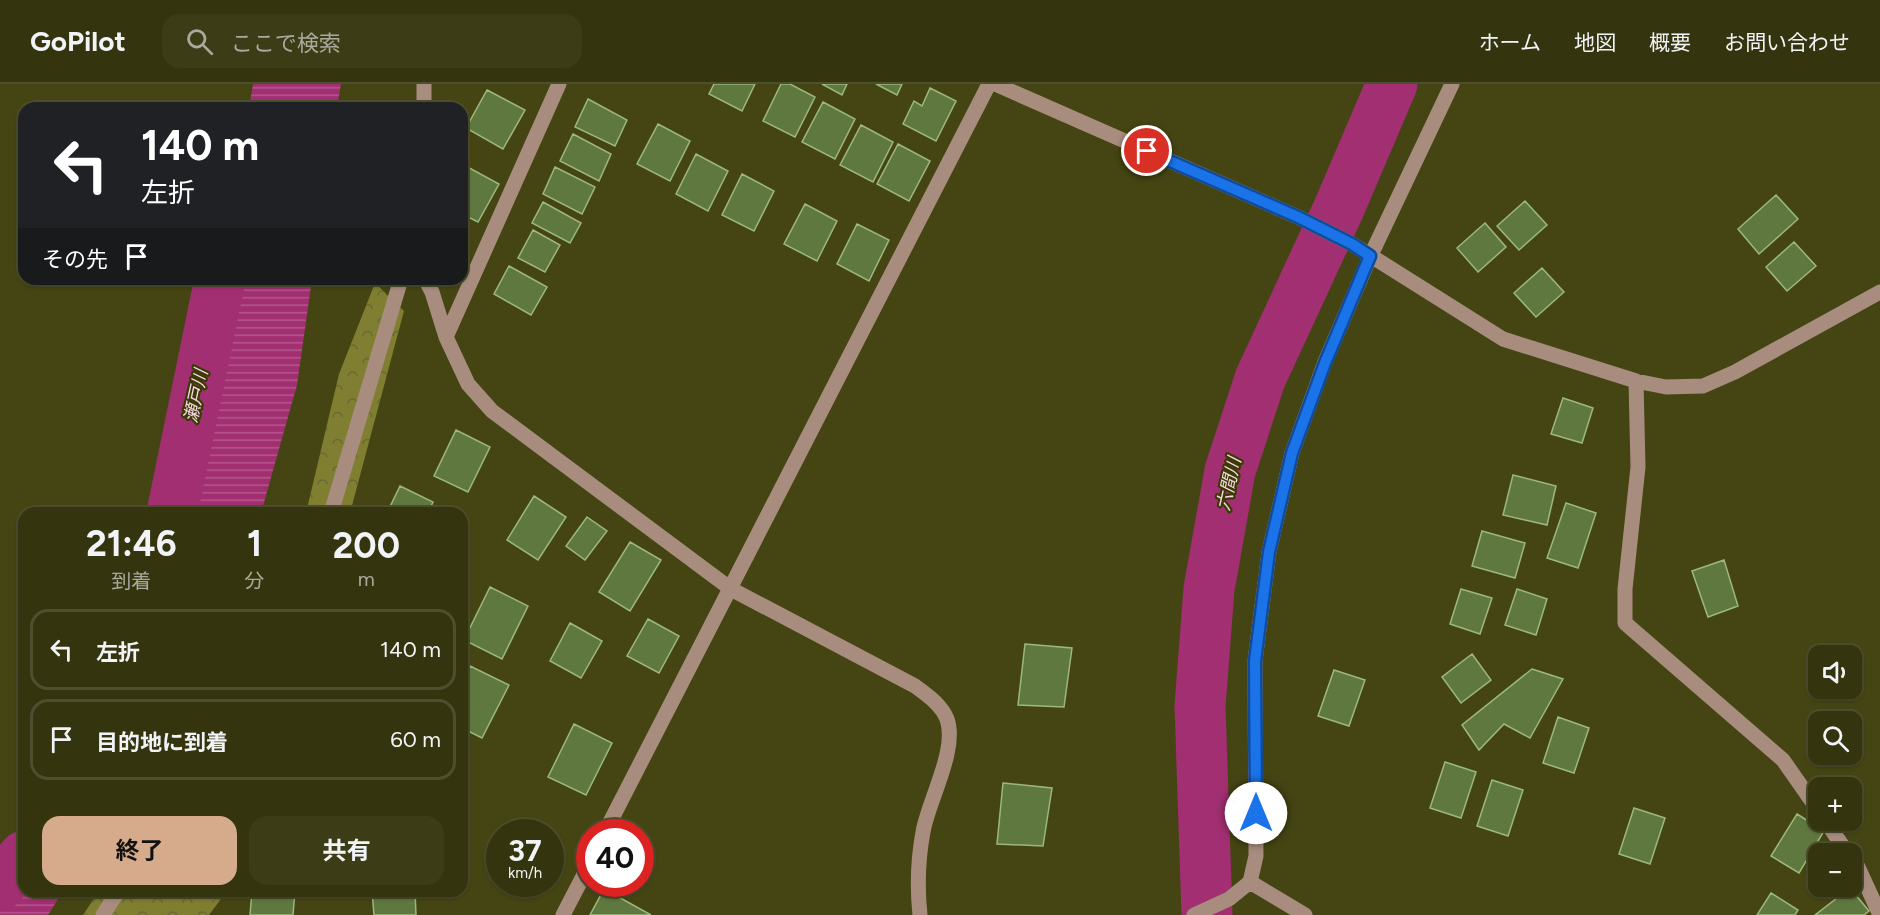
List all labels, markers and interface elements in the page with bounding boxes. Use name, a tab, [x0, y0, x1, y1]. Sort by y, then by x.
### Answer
search box	[162, 14, 582, 68]
text: GoPilot	[30, 24, 126, 58]
icon: search	[183, 25, 216, 58]
text: ここで検索	[231, 30, 341, 57]
text: ホーム	[1479, 30, 1541, 55]
text: 地図	[1574, 30, 1616, 55]
text: 概要	[1649, 30, 1691, 55]
text: お問い合わせ	[1724, 30, 1850, 55]
text: 140 m	[141, 120, 259, 171]
pin	[1121, 125, 1172, 176]
icon: left	[42, 126, 120, 204]
icon: arrive	[1130, 134, 1163, 167]
text: 左折	[141, 176, 195, 209]
icon: arrive	[120, 240, 153, 273]
text: その先	[42, 246, 108, 273]
water label: 瀬戸川	[180, 365, 213, 425]
water label: 六間川	[1212, 453, 1246, 513]
text: 21:46	[86, 522, 177, 565]
text: 1	[247, 522, 262, 565]
text: 200	[333, 524, 400, 567]
text: m	[358, 567, 375, 591]
text: 到着	[111, 569, 151, 593]
text: 分	[245, 569, 265, 593]
icon: left	[45, 633, 78, 666]
text: 140 m	[380, 636, 441, 663]
text: 左折	[96, 639, 140, 666]
map controls	[1808, 645, 1862, 897]
button: sound	[1808, 645, 1862, 699]
button: search	[1808, 711, 1862, 765]
icon: arrive	[45, 723, 78, 756]
text: 60 m	[390, 726, 441, 753]
text: 目的地に到着	[96, 729, 228, 756]
button: +	[1808, 777, 1862, 831]
position arrow	[1224, 781, 1288, 845]
button: 終了	[42, 816, 237, 885]
button: 共有	[249, 816, 444, 885]
speed limit sign: 40	[576, 819, 654, 897]
text: 37	[508, 832, 542, 869]
button: −	[1808, 843, 1862, 897]
text: km/h	[508, 864, 542, 882]

